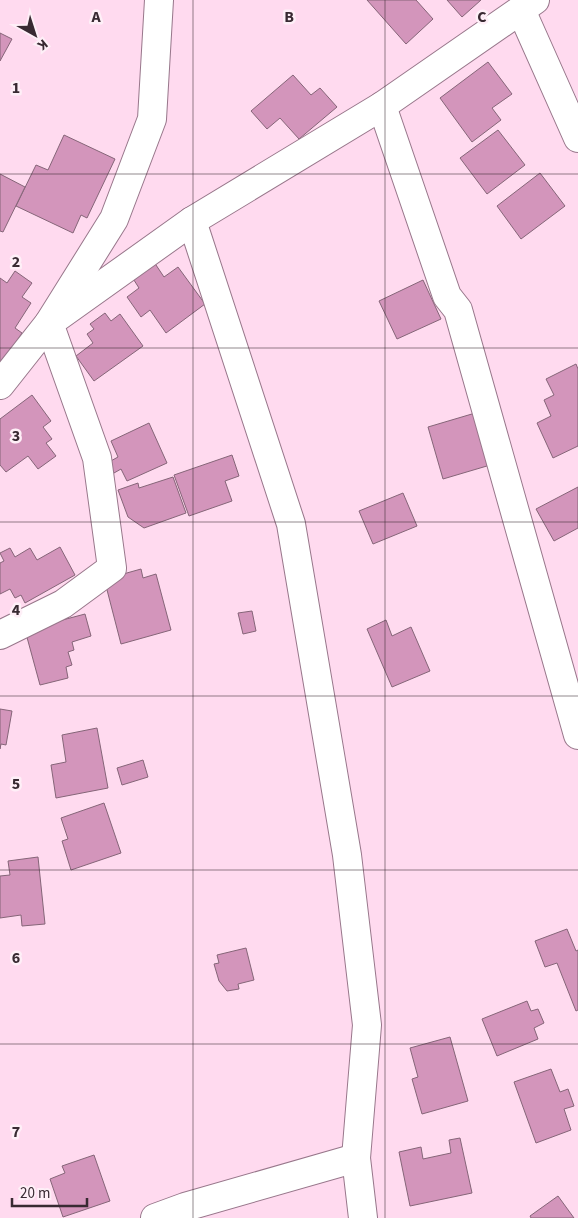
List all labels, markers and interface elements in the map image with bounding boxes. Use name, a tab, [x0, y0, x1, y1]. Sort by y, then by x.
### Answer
text: A	[90, 6, 101, 28]
text: B	[284, 6, 294, 28]
text: C	[477, 6, 487, 28]
north arrow	[10, 10, 60, 60]
text: K	[33, 34, 52, 55]
text: 1	[12, 77, 20, 99]
text: 2	[12, 251, 20, 273]
text: 3	[12, 425, 20, 447]
text: 4	[12, 599, 21, 621]
text: 5	[12, 773, 20, 795]
text: 6	[12, 947, 20, 969]
text: 7	[12, 1121, 20, 1143]
scale bar	[12, 1176, 88, 1208]
text: 20 m	[20, 1183, 50, 1204]

